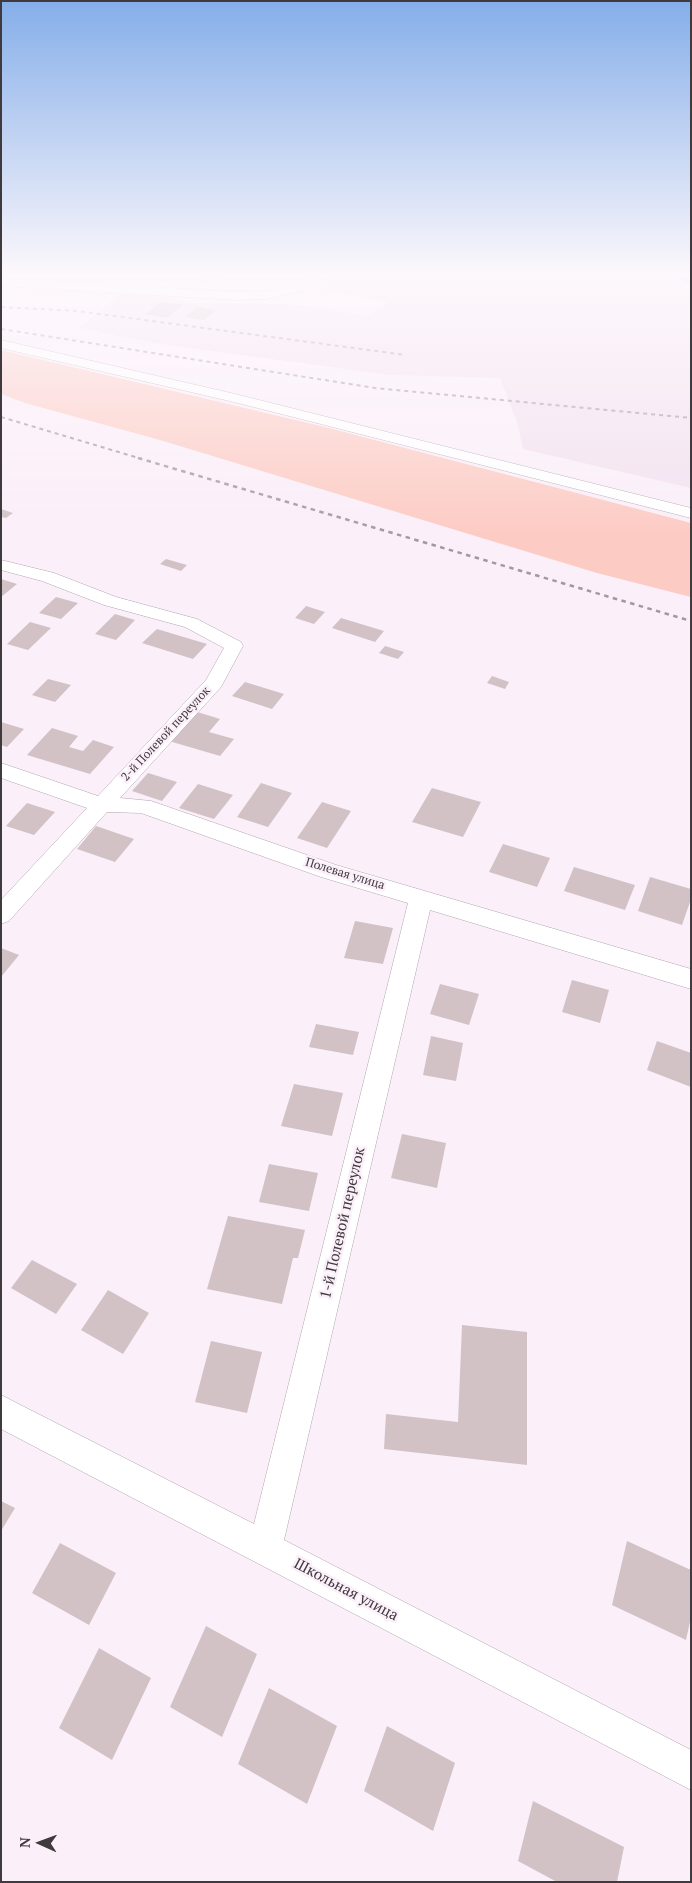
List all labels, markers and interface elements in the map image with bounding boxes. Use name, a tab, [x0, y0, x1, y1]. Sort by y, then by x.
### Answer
street label: 2-й Полевой переулок	[118, 684, 214, 784]
street label: Полевая улица	[304, 855, 386, 893]
street label: 1-й Полевой переулок	[317, 1146, 369, 1300]
street label: Школьная улица	[291, 1555, 401, 1625]
north arrow	[15, 1818, 65, 1868]
text: N	[15, 1837, 34, 1848]

